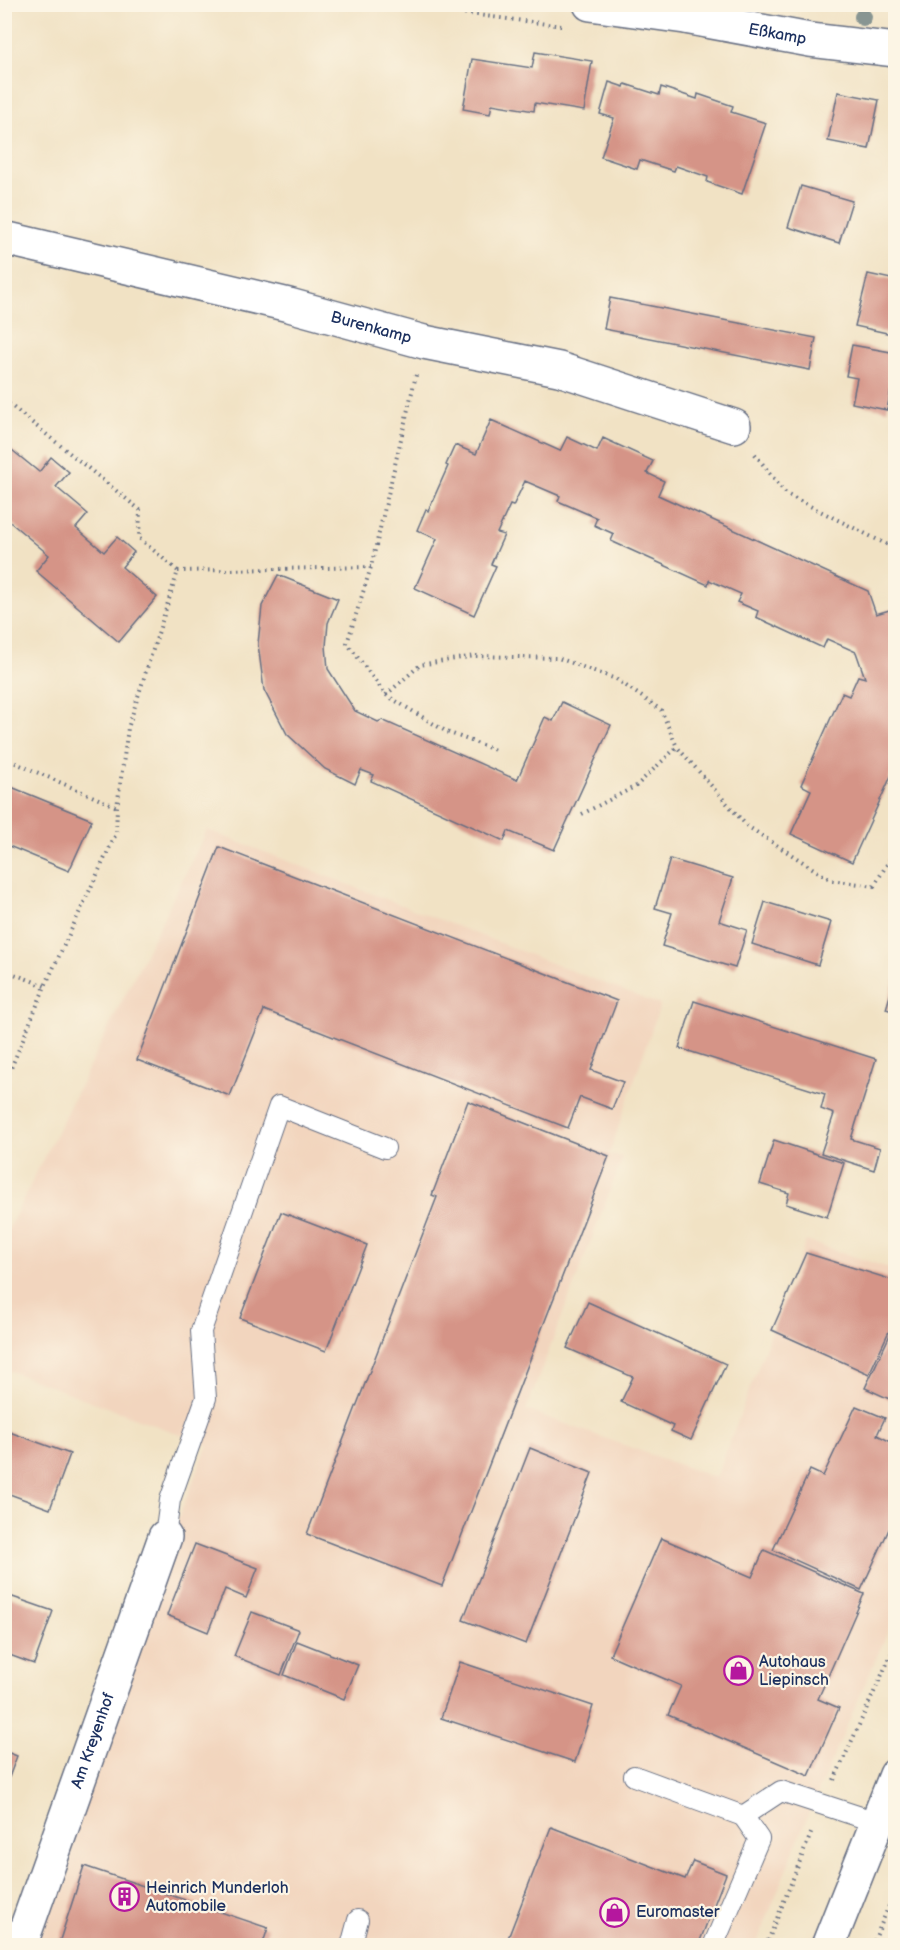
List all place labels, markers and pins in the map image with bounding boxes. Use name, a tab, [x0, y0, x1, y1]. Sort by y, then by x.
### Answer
place label: Autohaus Liepinsch	[759, 1653, 829, 1690]
shop icon: Autohaus Liepinsch	[722, 1655, 754, 1687]
place label: Heinrich Munderloh Automobile	[146, 1879, 289, 1916]
building icon: Heinrich Munderloh Automobile	[109, 1881, 141, 1913]
shop icon: Euromaster	[599, 1896, 631, 1928]
place label: Euromaster	[636, 1903, 720, 1922]

